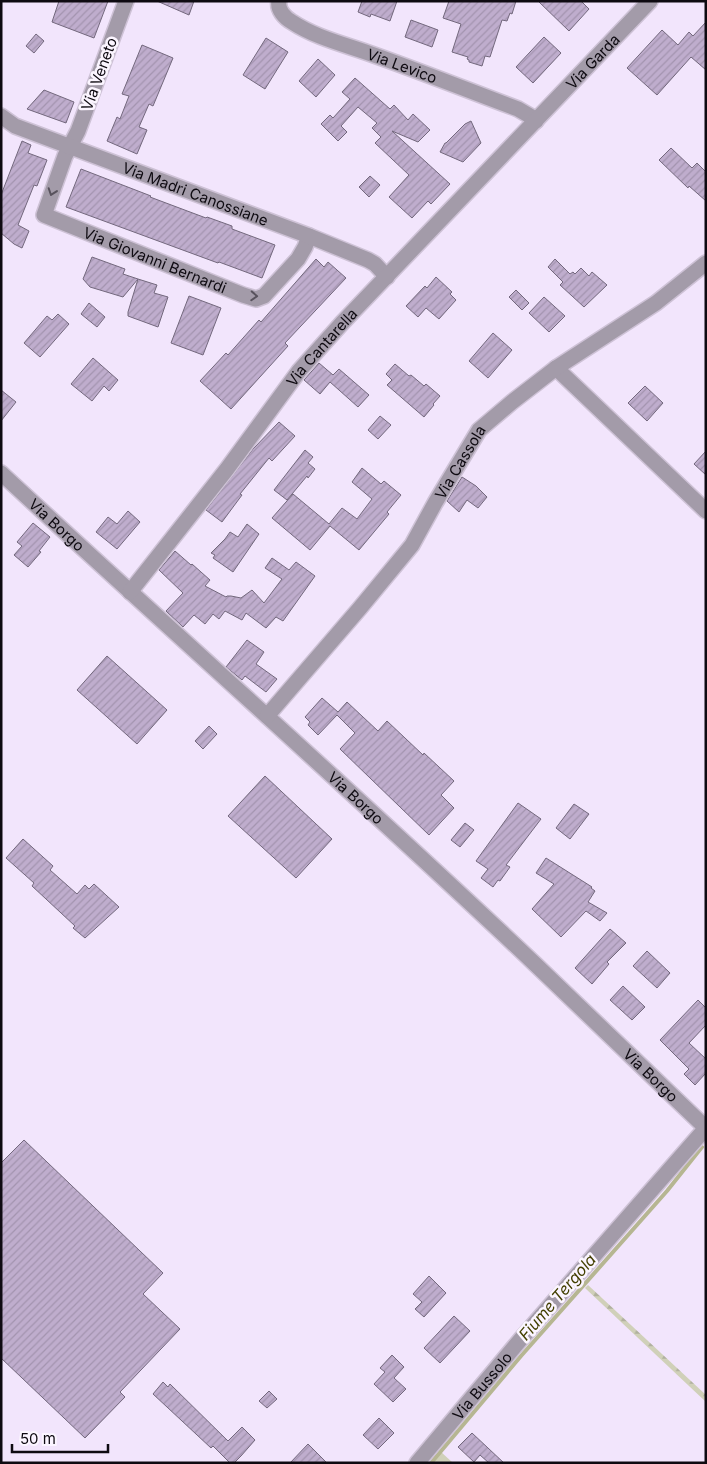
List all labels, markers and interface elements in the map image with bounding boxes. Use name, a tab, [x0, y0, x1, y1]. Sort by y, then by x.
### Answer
street label: Via Garda	[562, 30, 623, 93]
street label: Via Veneto	[77, 35, 121, 113]
street label: Via Levico	[365, 44, 440, 87]
street label: Via Madri Canossiane	[120, 158, 271, 230]
one-way arrow	[48, 188, 58, 196]
street label: Via Giovanni Bernardi	[81, 222, 229, 297]
one-way arrow	[250, 291, 258, 302]
street label: Via Cantarella	[282, 304, 361, 390]
street label: Via Cassola	[430, 422, 489, 502]
street label: Via Borgo	[25, 494, 89, 555]
street label: Via Borgo	[324, 767, 388, 828]
street label: Via Borgo	[620, 1044, 682, 1106]
water label: Fiume Tergola	[514, 1250, 600, 1344]
street label: Via Bussolo	[448, 1348, 516, 1423]
scale bar	[12, 1422, 109, 1454]
text: 50 m	[20, 1429, 56, 1448]

